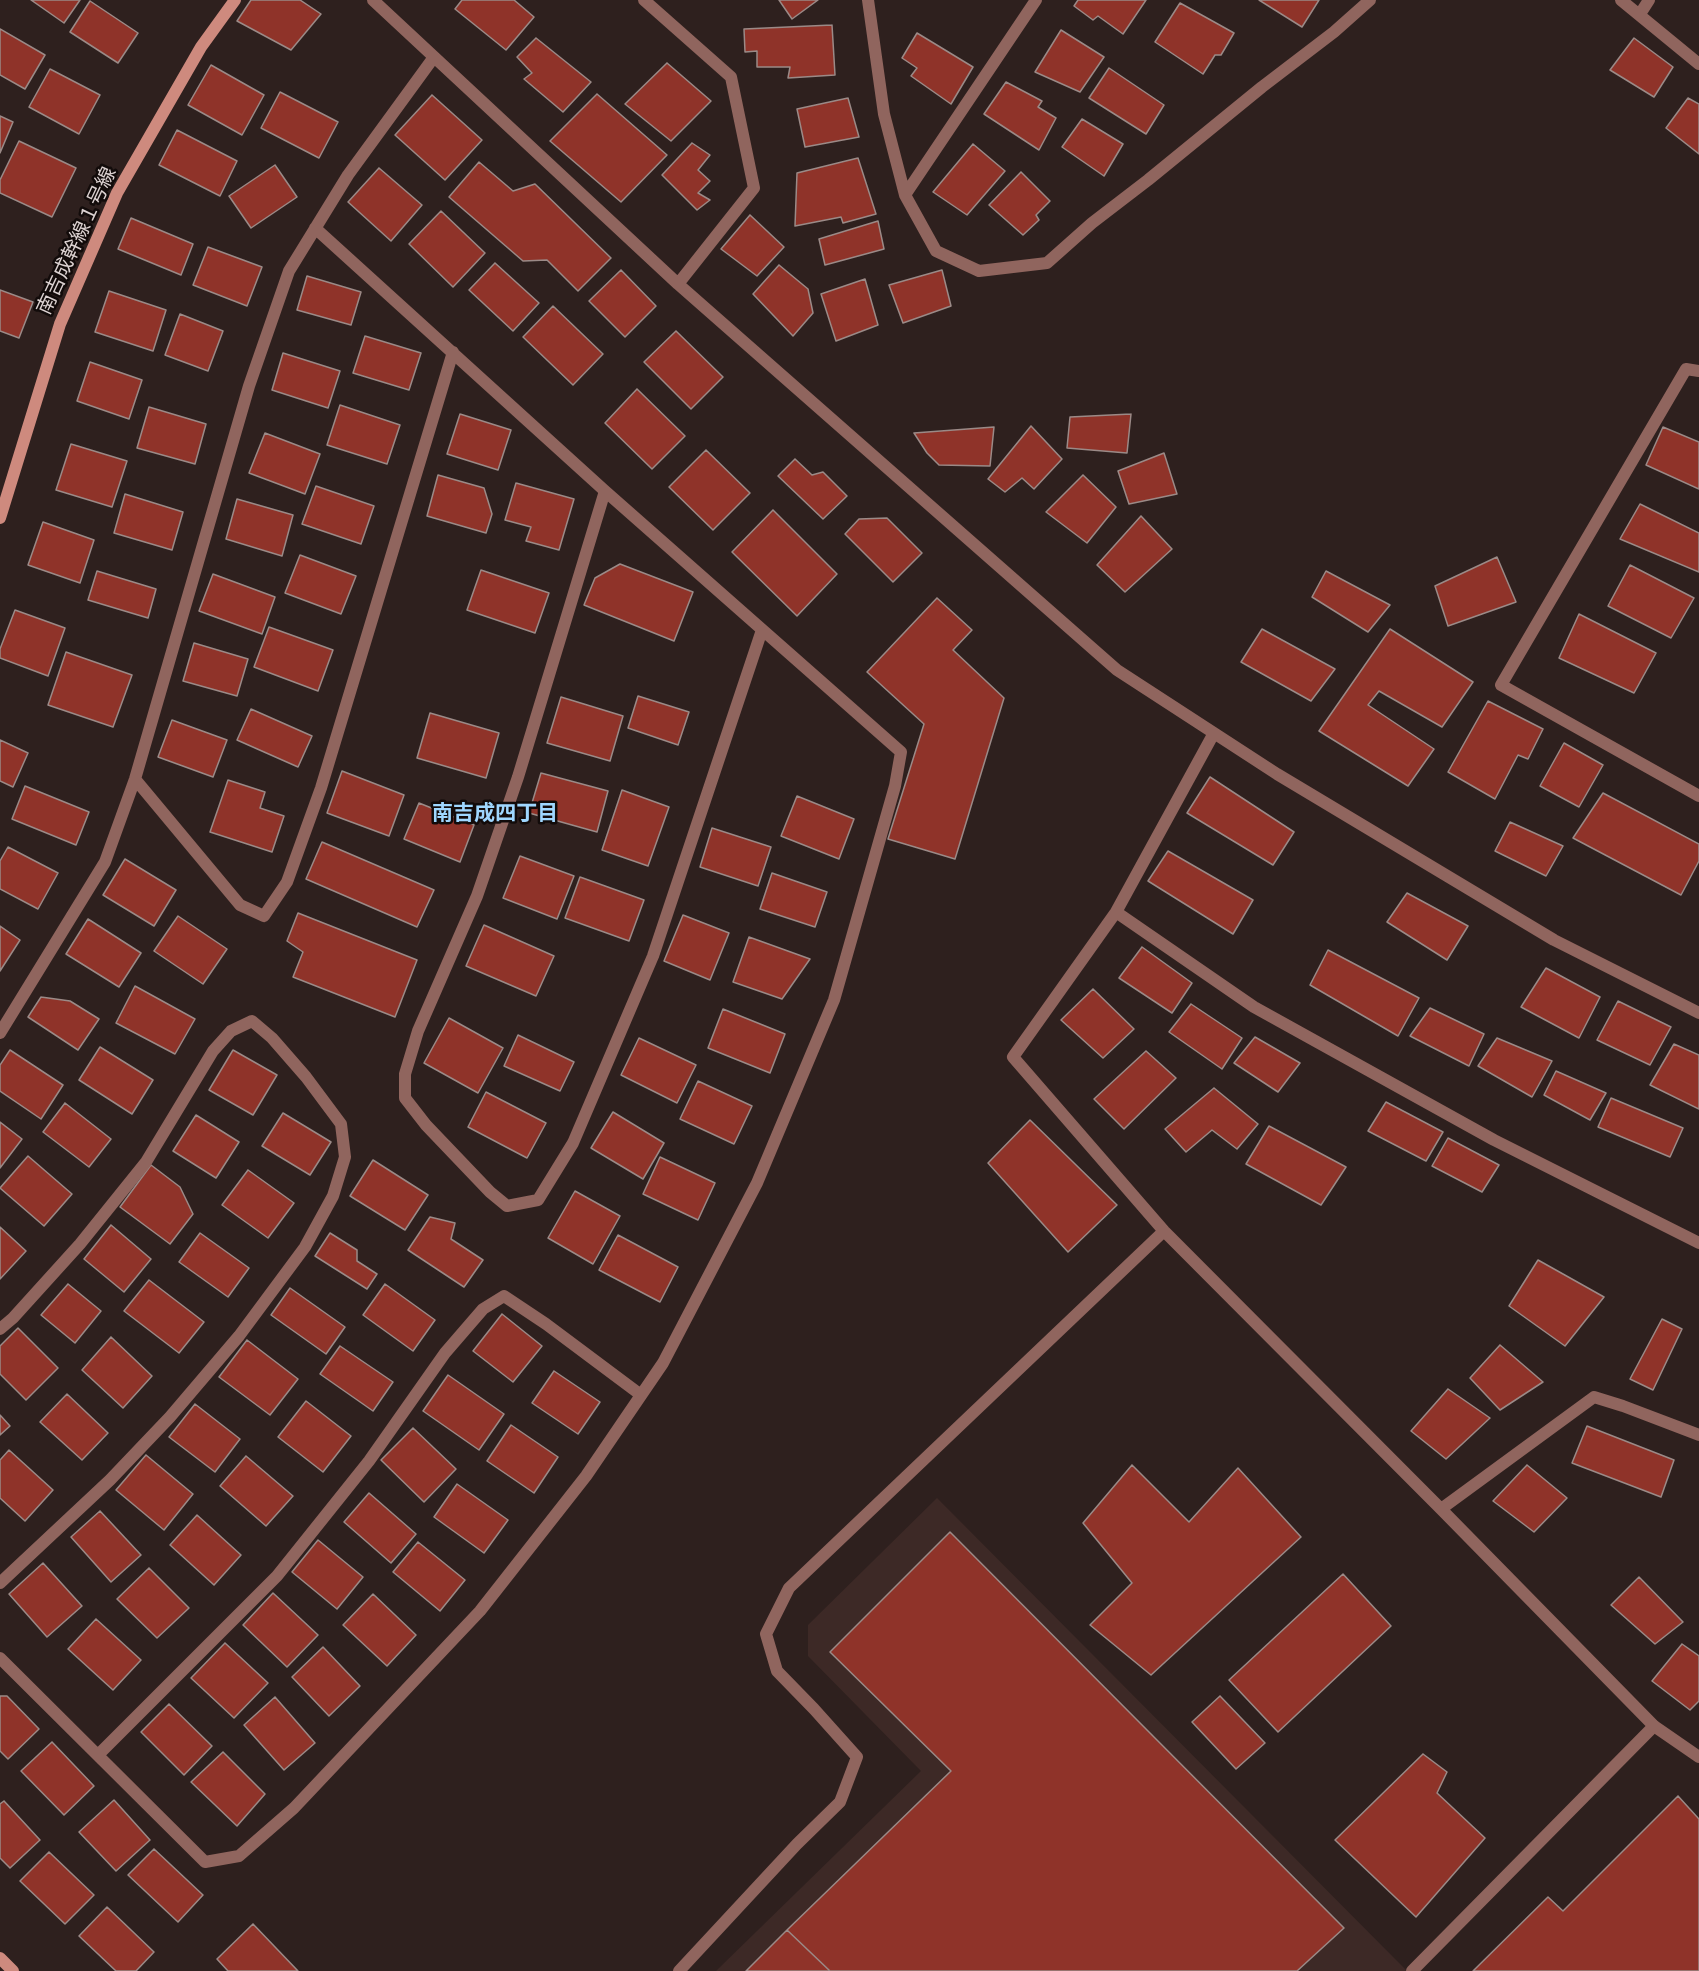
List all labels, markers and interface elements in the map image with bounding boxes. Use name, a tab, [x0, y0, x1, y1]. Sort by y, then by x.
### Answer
street label: 南吉成幹線１号線	[32, 163, 122, 319]
district label: 南吉成四丁目	[432, 801, 558, 827]

